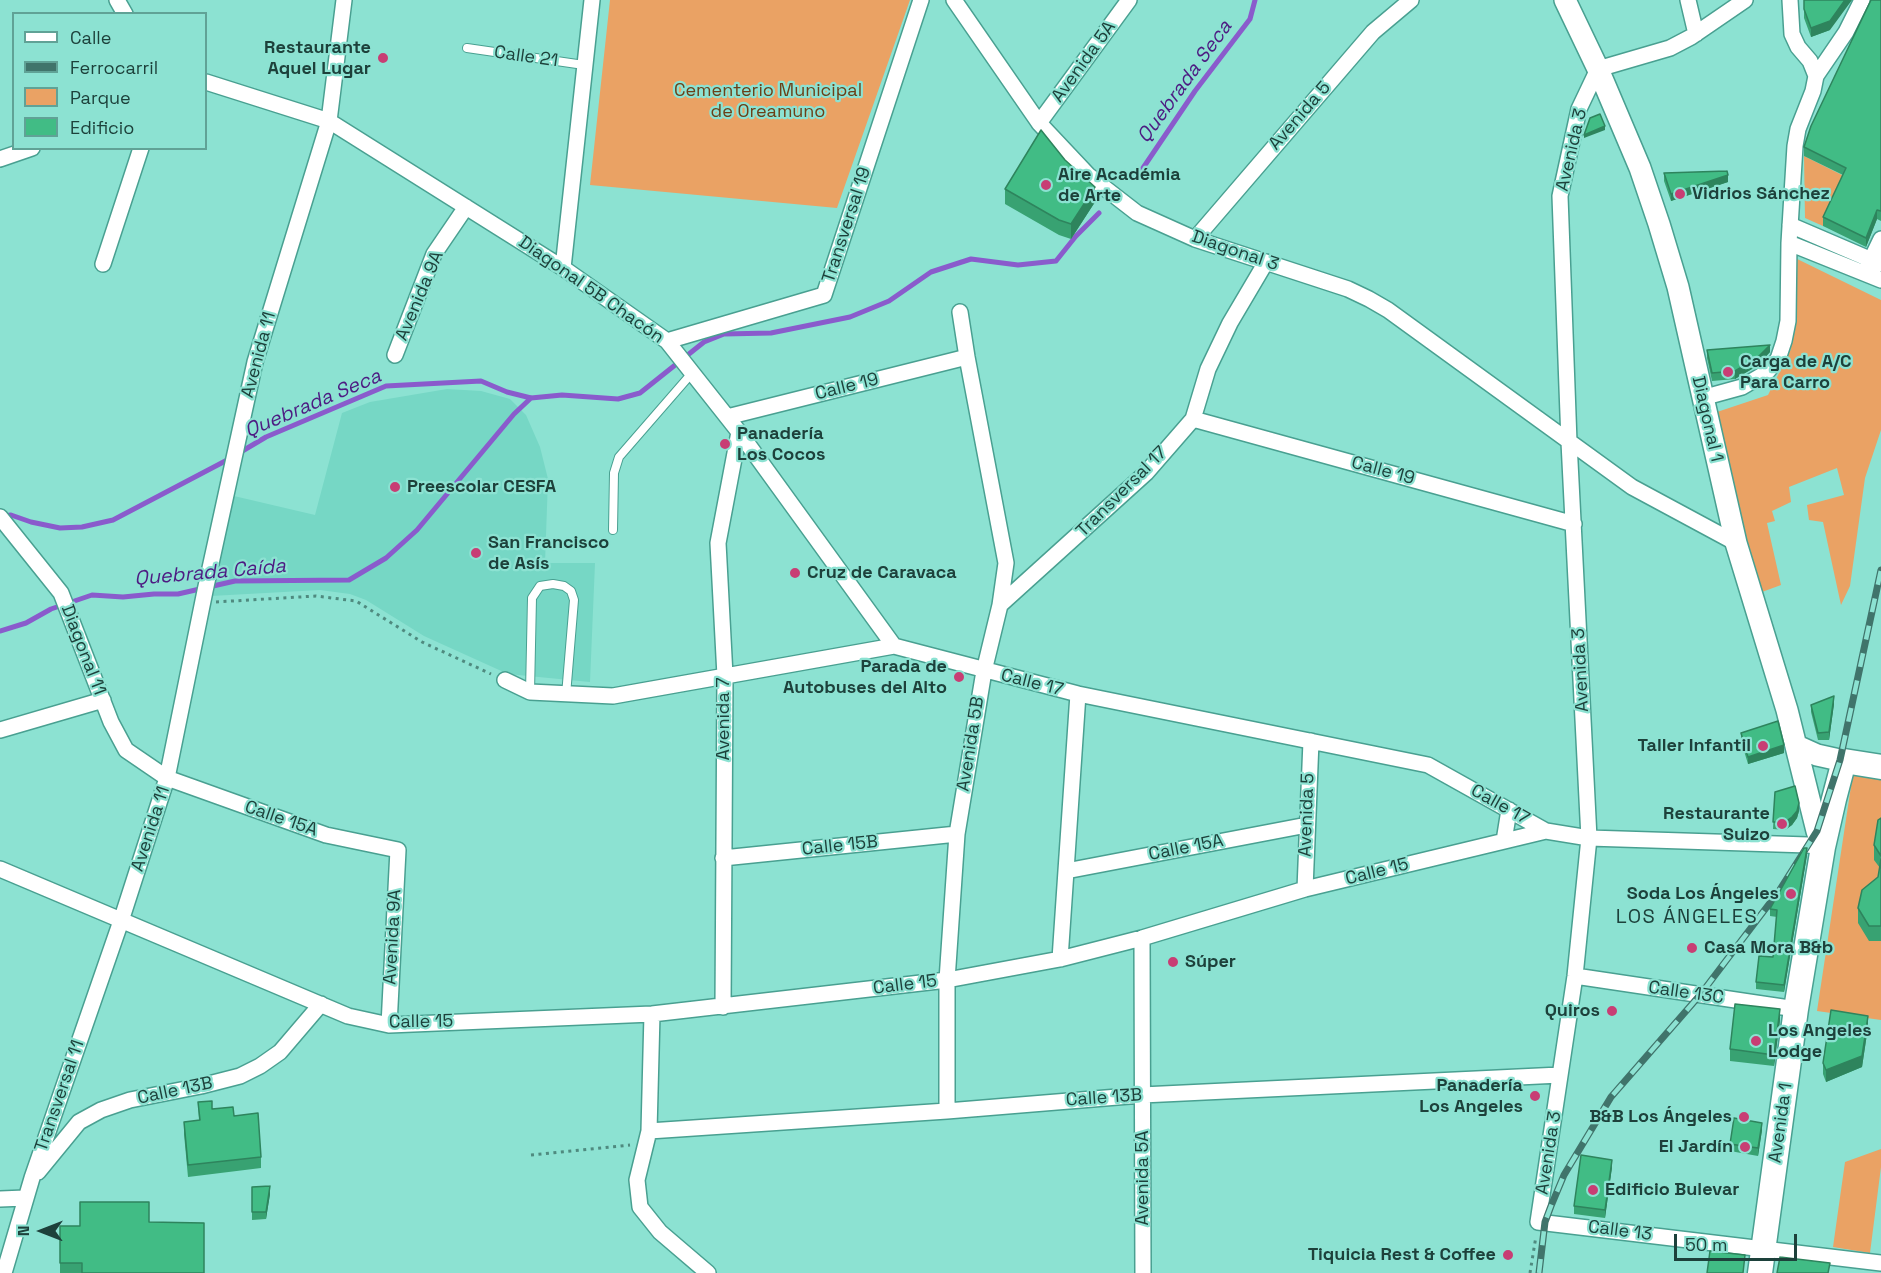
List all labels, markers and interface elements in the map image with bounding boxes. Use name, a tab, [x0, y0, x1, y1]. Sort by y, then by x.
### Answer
legend	[12, 12, 207, 150]
water label: Quebrada Seca	[1132, 16, 1238, 148]
street label: Avenida 5A	[1047, 17, 1121, 107]
text: Calle	[70, 26, 111, 49]
place label: Restaurante Aquel Lugar	[264, 37, 371, 80]
street label: Calle 21	[493, 42, 559, 72]
marker: Restaurante Aquel Lugar	[376, 51, 390, 65]
text: Ferrocarril	[70, 56, 158, 79]
street label: Avenida 5	[1264, 77, 1336, 155]
park label: Cementerio Municipal de Oreamuno	[674, 80, 862, 122]
text: Parque	[70, 86, 131, 109]
street label: Avenida 3	[1552, 107, 1592, 193]
text: Edificio	[70, 116, 134, 139]
place label: Aire Académia de Arte	[1058, 164, 1181, 207]
street label: Transversal 19	[818, 165, 876, 285]
marker: Aire Académia de Arte	[1039, 178, 1053, 192]
place label: Vidrios Sánchez	[1692, 183, 1830, 205]
marker: Vidrios Sánchez	[1673, 187, 1687, 201]
street label: Diagonal 3	[1189, 226, 1281, 276]
street label: Diagonal 5B Chacón	[514, 232, 668, 348]
street label: Avenida 9A	[391, 248, 449, 344]
street label: Avenida 11	[237, 310, 281, 400]
place label: Carga de A/C Para Carro	[1740, 351, 1852, 394]
water label: Quebrada Seca	[241, 364, 385, 444]
marker: Carga de A/C Para Carro	[1721, 365, 1735, 379]
street label: Calle 19	[813, 369, 881, 405]
street label: Diagonal 1	[1687, 374, 1727, 464]
place label: Panadería Los Cocos	[737, 423, 825, 466]
marker: Panadería Los Cocos	[718, 437, 732, 451]
street label: Transversal 17	[1072, 442, 1172, 542]
street label: Calle 19	[1349, 452, 1417, 490]
place label: Preescolar CESFA	[407, 476, 556, 498]
marker: Preescolar CESFA	[388, 480, 402, 494]
place label: San Francisco de Asís	[488, 532, 609, 574]
marker: San Francisco de Asís	[469, 546, 483, 560]
water label: Quebrada Caída	[133, 554, 287, 592]
place label: Cruz de Caravaca	[807, 562, 957, 584]
marker: Cruz de Caravaca	[788, 566, 802, 580]
street label: Diagonal 11	[56, 602, 110, 698]
street label: Avenida 3	[1568, 628, 1594, 712]
place label: Parada de Autobuses del Alto	[783, 656, 947, 698]
street label: Calle 17	[998, 665, 1066, 701]
marker: Parada de Autobuses del Alto	[952, 670, 966, 684]
street label: Avenida 7	[713, 677, 735, 761]
street label: Avenida 5B	[953, 695, 989, 793]
place label: Taller Infantil	[1638, 735, 1751, 757]
marker: Taller Infantil	[1756, 739, 1770, 753]
street label: Avenida 5	[1295, 773, 1319, 857]
street label: Calle 17	[1467, 780, 1533, 830]
street label: Avenida 11	[127, 784, 175, 874]
street label: Calle 15A	[242, 796, 320, 842]
place label: Restaurante Suizo	[1663, 803, 1770, 846]
marker: Restaurante Suizo	[1775, 817, 1789, 831]
street label: Calle 15A	[1147, 830, 1225, 866]
street label: Calle 15B	[801, 831, 879, 861]
street label: Calle 15	[1343, 854, 1411, 890]
place label: Soda Los Ángeles	[1627, 883, 1779, 905]
marker: Soda Los Ángeles	[1784, 887, 1798, 901]
street label: Avenida 9A	[380, 889, 406, 985]
district label: LOS ÁNGELES	[1616, 906, 1758, 930]
place label: Casa Mora B&b	[1704, 937, 1833, 959]
marker: Casa Mora B&b	[1685, 941, 1699, 955]
place label: Súper	[1185, 951, 1236, 973]
marker: Súper	[1166, 955, 1180, 969]
street label: Calle 15	[872, 970, 938, 1000]
street label: Calle 13C	[1647, 977, 1725, 1009]
place label: Quiros	[1545, 1000, 1600, 1022]
marker: Quiros	[1605, 1004, 1619, 1018]
street label: Calle 15	[389, 1011, 453, 1033]
place label: Los Angeles Lodge	[1768, 1020, 1872, 1062]
marker: Los Angeles Lodge	[1749, 1034, 1763, 1048]
street label: Transversal 11	[31, 1037, 89, 1155]
street label: Calle 13B	[135, 1073, 215, 1109]
place label: Panadería Los Angeles	[1419, 1075, 1523, 1118]
street label: Avenida 1	[1765, 1082, 1797, 1164]
street label: Calle 13B	[1065, 1085, 1143, 1111]
marker: Panadería Los Angeles	[1528, 1089, 1542, 1103]
place label: B&B Los Ángeles	[1589, 1106, 1732, 1128]
street label: Avenida 3	[1532, 1110, 1566, 1196]
marker: B&B Los Ángeles	[1737, 1110, 1751, 1124]
street label: Avenida 5A	[1132, 1130, 1154, 1226]
place label: El Jardín	[1659, 1136, 1733, 1158]
marker: El Jardín	[1738, 1140, 1752, 1154]
place label: Edificio Bulevar	[1605, 1179, 1739, 1201]
marker: Edificio Bulevar	[1586, 1183, 1600, 1197]
north arrow	[12, 1201, 72, 1261]
street label: Calle 13	[1587, 1216, 1653, 1246]
scale bar	[1677, 1222, 1800, 1260]
text: N	[13, 1226, 34, 1236]
text: 50 m	[1685, 1233, 1727, 1256]
place label: Tiquicia Rest & Coffee	[1308, 1244, 1496, 1266]
marker: Tiquicia Rest & Coffee	[1501, 1248, 1515, 1262]

